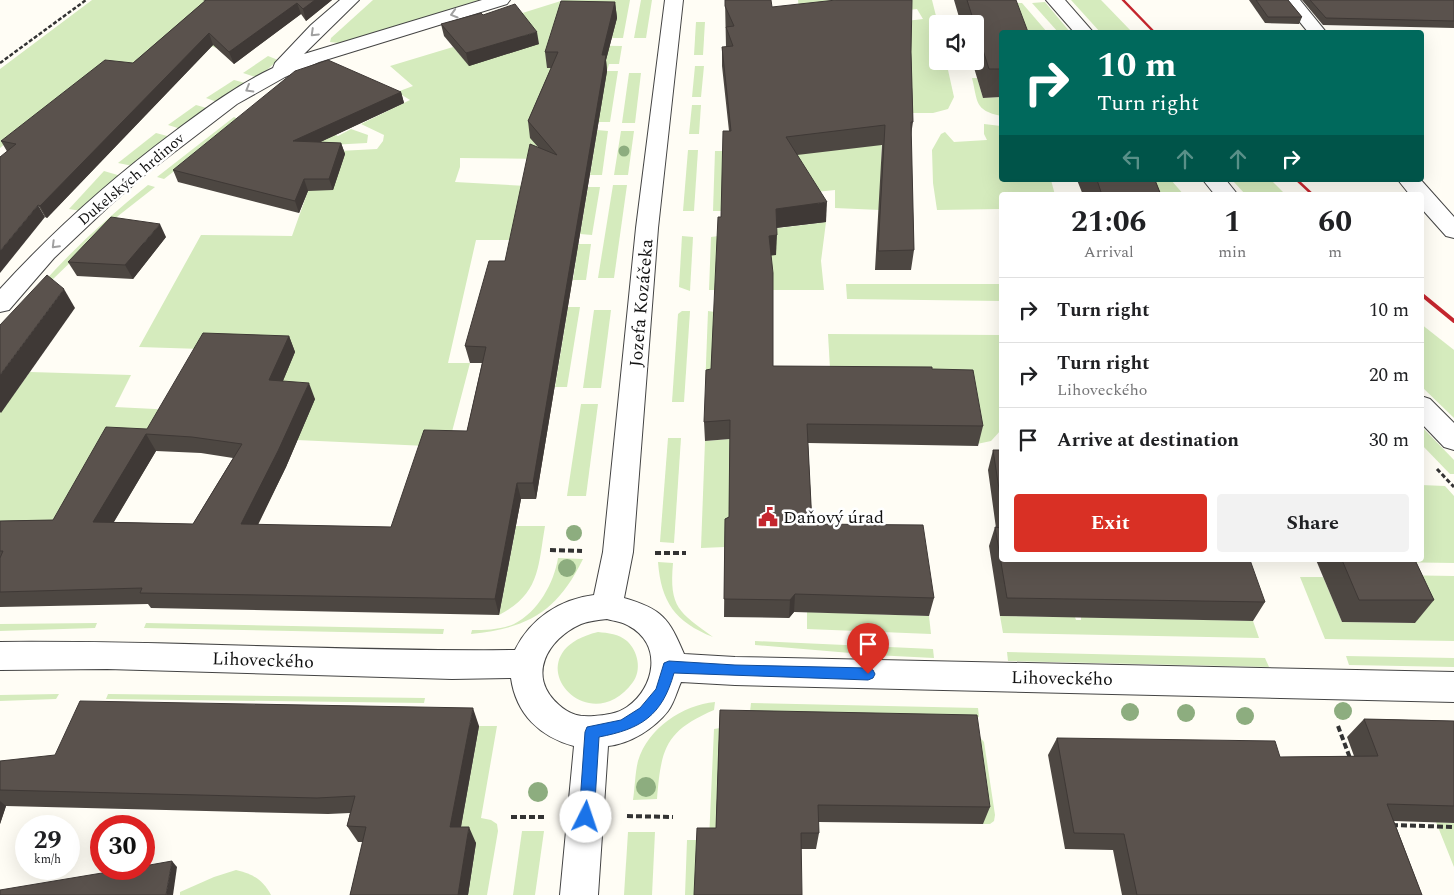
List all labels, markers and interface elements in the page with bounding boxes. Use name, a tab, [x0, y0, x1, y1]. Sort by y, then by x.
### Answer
one-way arrow	[450, 8, 459, 18]
map controls	[929, 15, 984, 70]
button: sound	[929, 15, 984, 70]
one-way arrow	[311, 27, 320, 36]
text: 10 m	[1097, 39, 1177, 92]
icon: right	[1014, 50, 1079, 115]
one-way arrow	[246, 82, 255, 92]
text: Turn right	[1097, 87, 1199, 120]
street label: Dukelských hrdinov	[73, 127, 190, 231]
icon: left	[1118, 145, 1146, 173]
icon: ahead	[1171, 145, 1199, 173]
icon: ahead	[1224, 145, 1252, 173]
icon: right	[1277, 145, 1305, 173]
text: 21:06	[1071, 199, 1146, 245]
text: 1	[1224, 199, 1241, 245]
text: 60	[1318, 199, 1352, 245]
street label: Jozefa Kozáčeka	[622, 238, 661, 368]
one-way arrow	[52, 239, 61, 248]
text: Arrival	[1084, 240, 1134, 264]
text: min	[1218, 240, 1246, 264]
text: m	[1328, 240, 1342, 264]
icon: right	[1014, 296, 1042, 324]
text: Turn right	[1057, 296, 1150, 325]
text: 10 m	[1369, 296, 1409, 325]
text: Turn right	[1057, 349, 1150, 378]
icon: right	[1014, 361, 1042, 389]
text: 20 m	[1369, 361, 1409, 390]
text: Lihoveckého	[1057, 378, 1147, 402]
icon: arrive	[1014, 426, 1042, 454]
text: Arrive at destination	[1057, 426, 1239, 455]
text: 30 m	[1369, 426, 1409, 455]
button: Exit	[1014, 494, 1207, 552]
button: Share	[1217, 494, 1409, 552]
place label: Daňový úrad	[783, 504, 884, 531]
public building icon: Daňový úrad	[757, 506, 779, 528]
pin	[847, 623, 889, 674]
icon: arrive	[854, 630, 882, 658]
street label: Lihoveckého	[212, 645, 314, 676]
street label: Lihoveckého	[1011, 664, 1113, 693]
position arrow	[559, 790, 611, 842]
speed limit sign: 30	[90, 815, 155, 880]
text: 29	[33, 822, 62, 860]
text: km/h	[34, 850, 61, 869]

